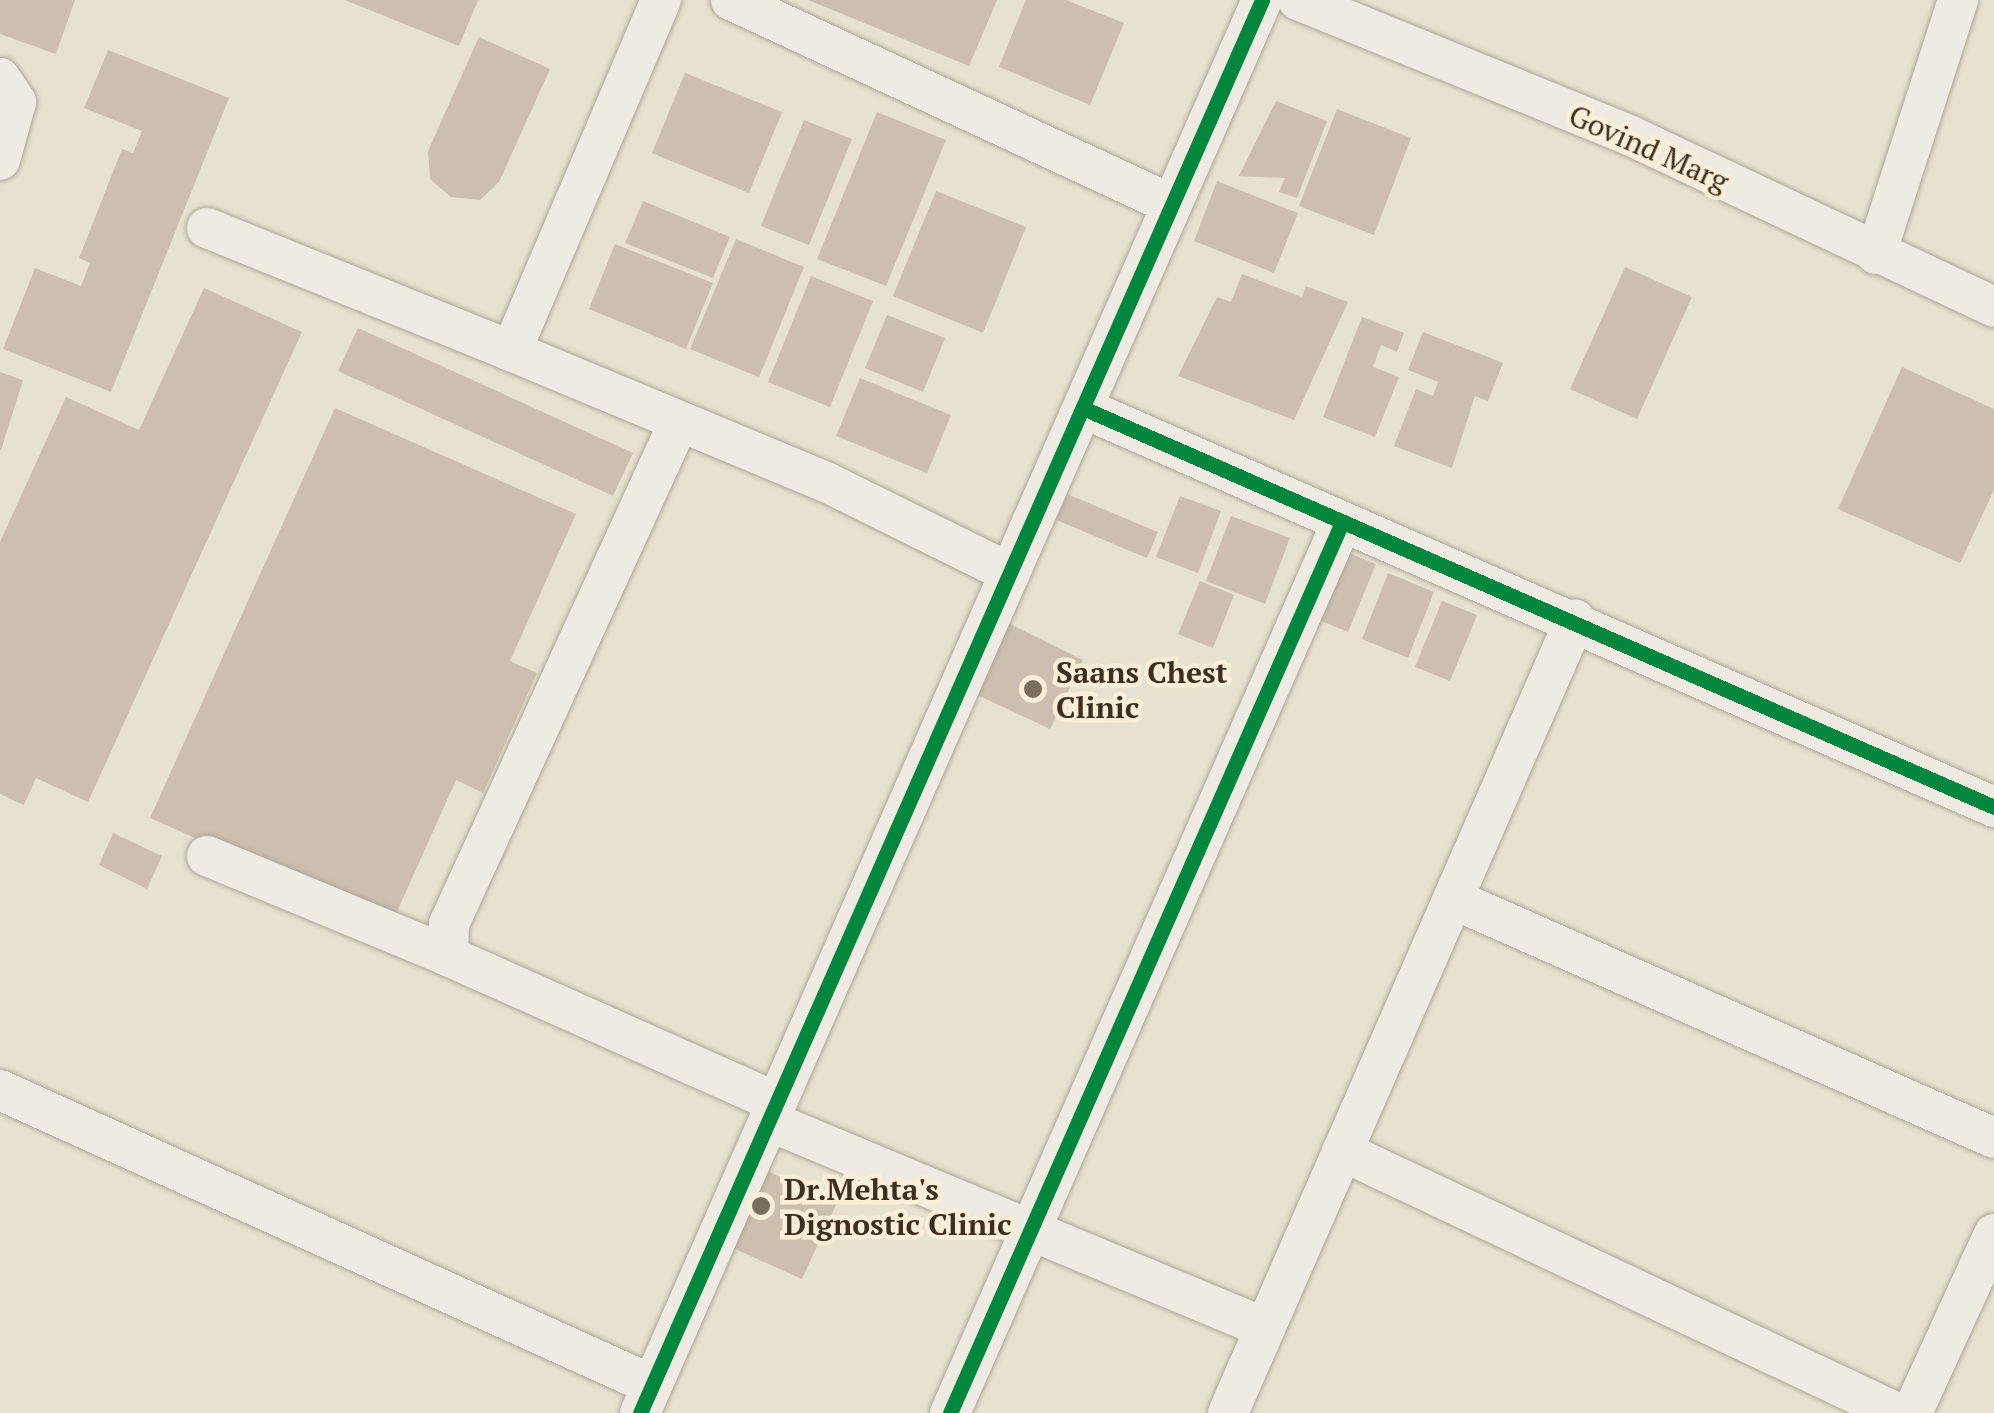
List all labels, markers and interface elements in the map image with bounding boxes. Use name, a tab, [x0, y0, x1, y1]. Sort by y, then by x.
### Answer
street label: Govind Marg	[1564, 97, 1734, 199]
place label: Saans Chest Clinic	[1056, 654, 1228, 724]
marker: Saans Chest Clinic	[1020, 676, 1046, 702]
place label: Dr.Mehta's Dignostic Clinic	[784, 1171, 1011, 1242]
marker: Dr.Mehta's Dignostic Clinic	[748, 1193, 774, 1219]

